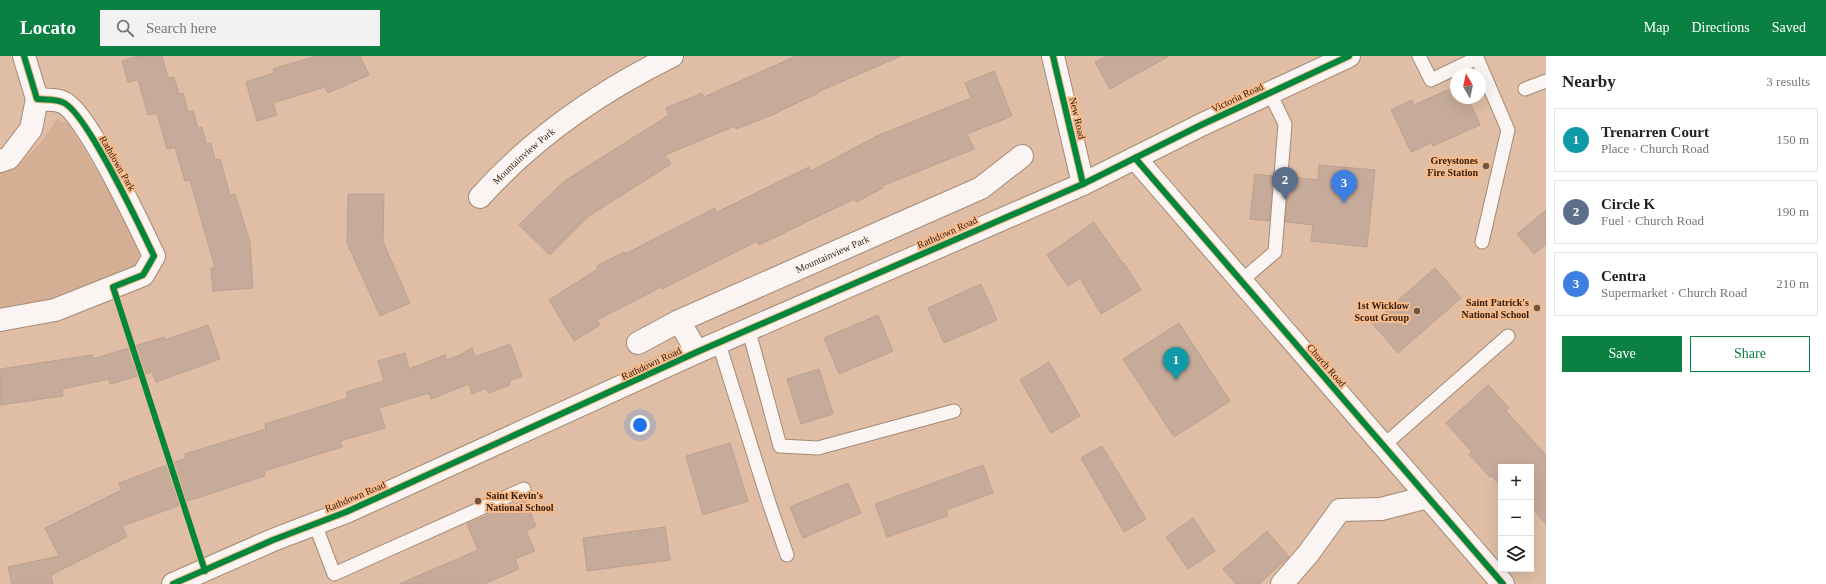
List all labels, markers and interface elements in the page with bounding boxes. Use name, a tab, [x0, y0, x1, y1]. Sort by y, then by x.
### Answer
search box	[100, 10, 380, 46]
text: Locato	[20, 17, 76, 38]
icon: search	[114, 17, 136, 39]
text: Search here	[146, 20, 216, 36]
text: Map	[1644, 20, 1669, 35]
text: Directions	[1691, 20, 1750, 35]
text: Saved	[1772, 20, 1806, 35]
north arrow	[1450, 68, 1486, 104]
text: Nearby	[1562, 72, 1616, 91]
text: 3 results	[1766, 74, 1810, 89]
street label: Victoria Road	[1210, 81, 1265, 114]
street label: New Road	[1067, 96, 1088, 140]
text: Trenarren Court	[1601, 124, 1709, 140]
street label: Mountainview Park	[490, 126, 557, 186]
text: 1	[1573, 132, 1579, 147]
text: 150 m	[1776, 132, 1809, 147]
street label: Rathdown Park	[97, 134, 138, 193]
text: Place · Church Road	[1601, 141, 1709, 156]
place label: Greystones Fire Station	[1427, 155, 1478, 178]
marker: Greystones Fire Station	[1481, 161, 1491, 171]
pin: 2	[1272, 167, 1298, 200]
pin: 3	[1331, 170, 1357, 203]
text: Circle K	[1601, 196, 1655, 212]
text: 2	[1573, 204, 1579, 219]
text: 190 m	[1776, 204, 1809, 219]
text: Fuel · Church Road	[1601, 213, 1704, 228]
street label: Rathdown Road	[915, 214, 979, 251]
street label: Mountainview Park	[794, 233, 871, 275]
text: Centra	[1601, 268, 1646, 284]
text: 3	[1573, 276, 1579, 291]
text: 210 m	[1776, 276, 1809, 291]
text: Supermarket · Church Road	[1601, 285, 1747, 300]
place label: Saint Patrick's National School	[1461, 297, 1529, 320]
place label: 1st Wicklow Scout Group	[1354, 300, 1410, 323]
marker: Saint Patrick's National School	[1532, 303, 1542, 313]
marker: 1st Wicklow Scout Group	[1412, 306, 1422, 316]
button: Save	[1562, 336, 1682, 372]
button: Share	[1690, 336, 1810, 372]
street label: Church Road	[1305, 342, 1348, 389]
street label: Rathdown Road	[620, 345, 683, 382]
pin: 1	[1163, 347, 1189, 380]
your location	[630, 415, 650, 435]
map controls	[1498, 464, 1534, 572]
button: +	[1498, 464, 1534, 500]
street label: Rathdown Road	[323, 479, 387, 514]
place label: Saint Kevin's National School	[486, 490, 554, 513]
marker: Saint Kevin's National School	[473, 496, 483, 506]
button: −	[1498, 500, 1534, 536]
button: layers	[1498, 536, 1534, 572]

